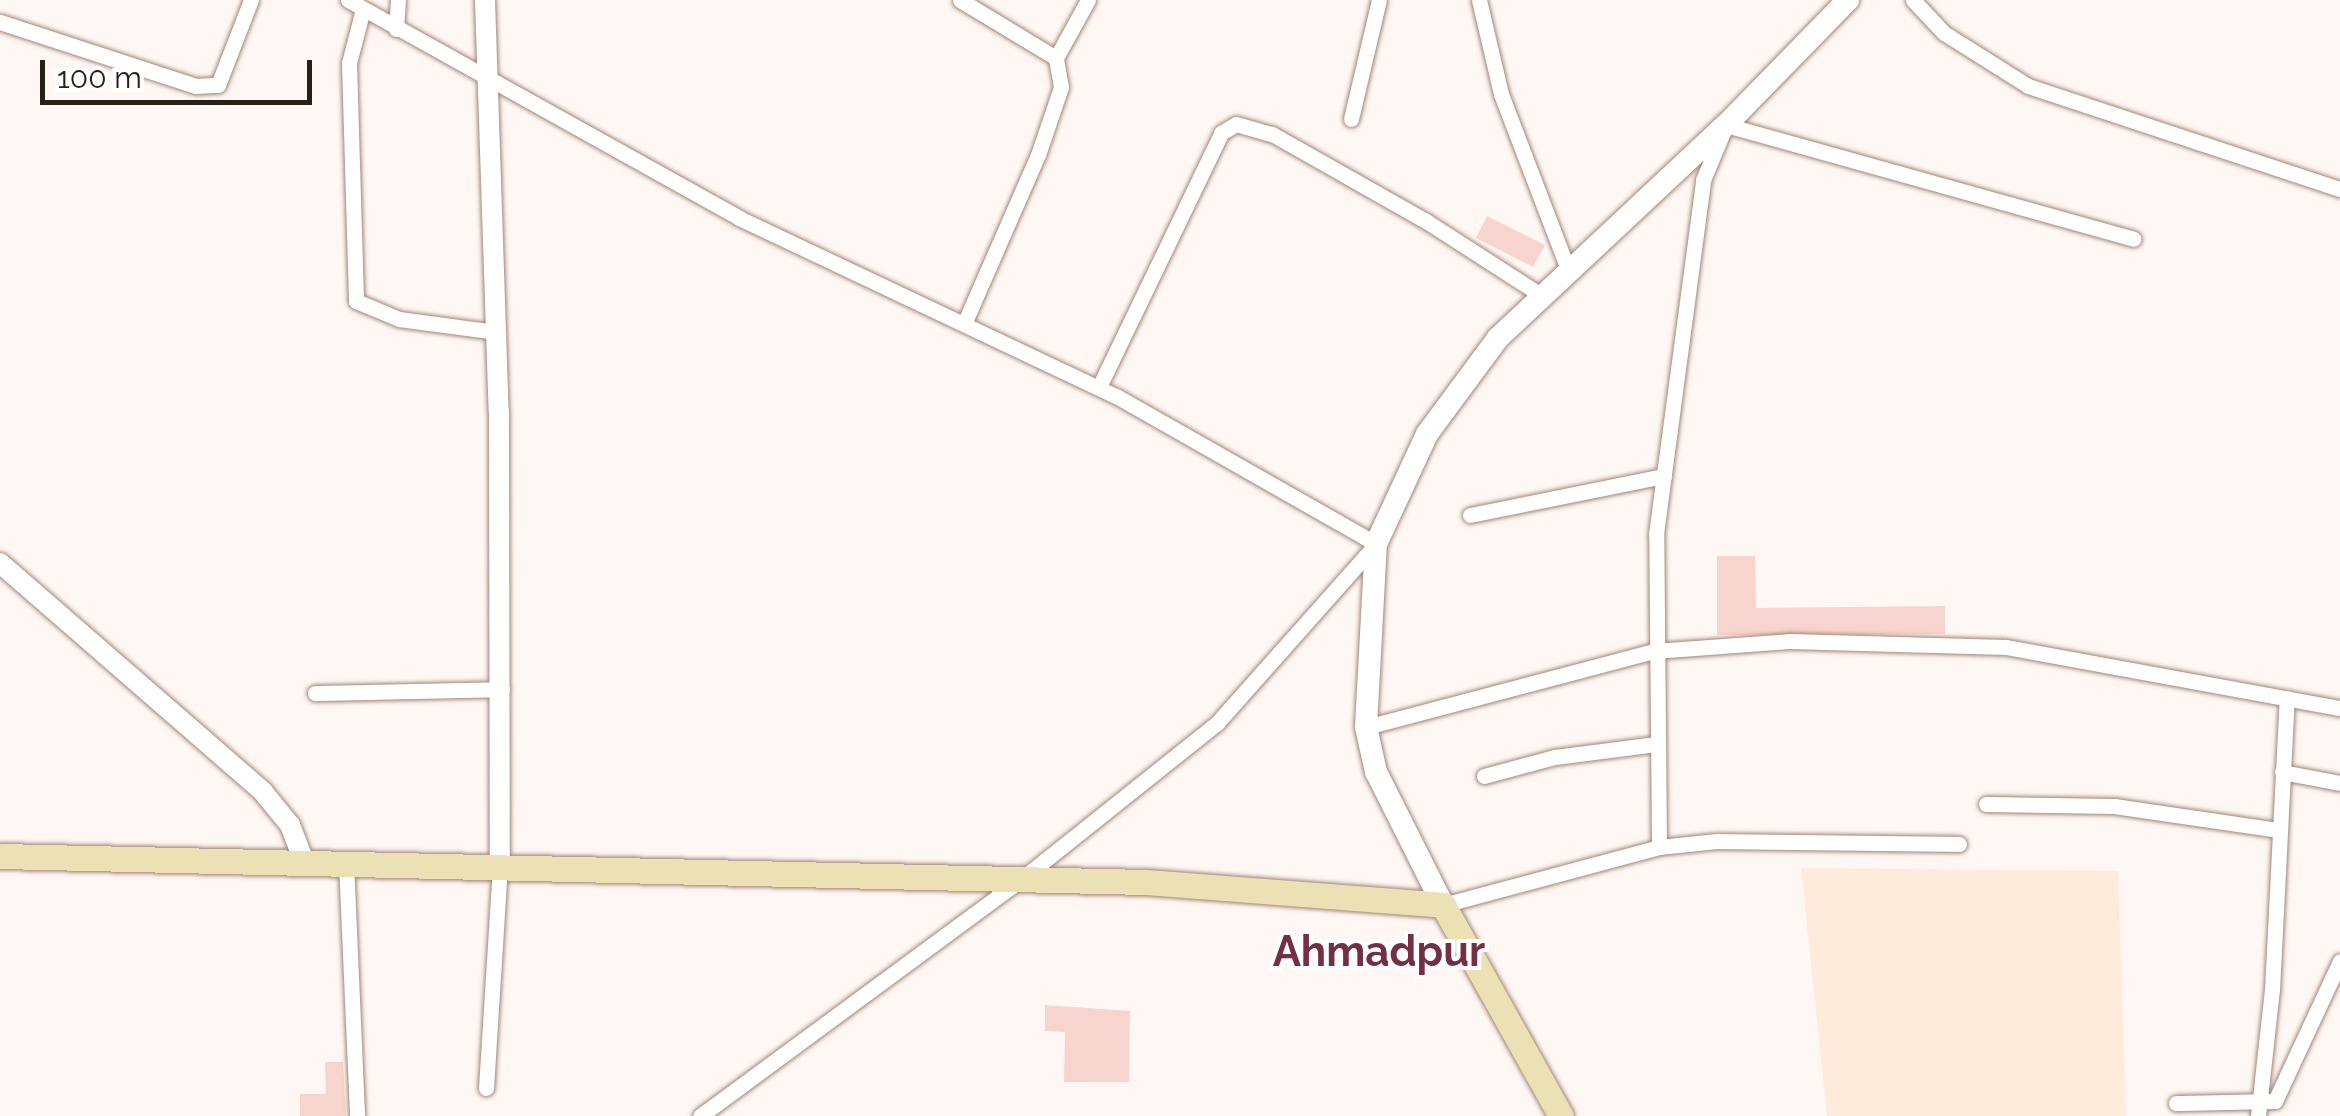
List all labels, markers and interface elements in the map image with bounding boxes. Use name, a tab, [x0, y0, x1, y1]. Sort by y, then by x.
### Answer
scale bar	[45, 40, 318, 102]
text: 100 m	[57, 60, 142, 95]
district label: Ahmadpur	[1273, 927, 1485, 977]

